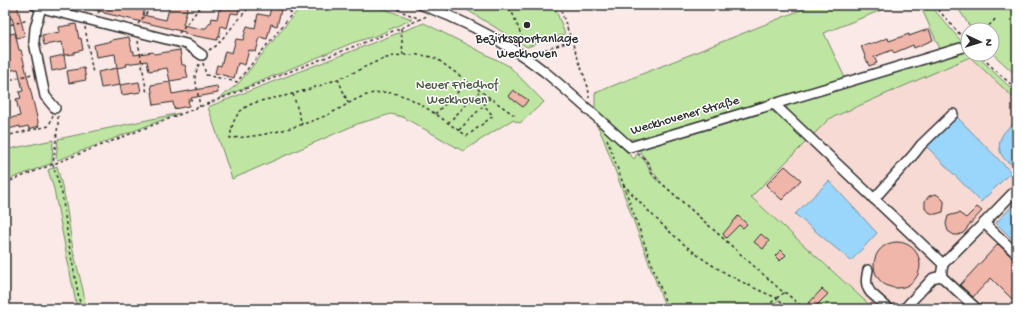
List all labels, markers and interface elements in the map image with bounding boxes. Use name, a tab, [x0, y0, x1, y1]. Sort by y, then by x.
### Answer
marker: Bezirkssportanlage Weckhoven	[522, 20, 532, 30]
north arrow	[960, 22, 1000, 62]
place label: Bezirkssportanlage Weckhoven	[475, 32, 579, 62]
text: N	[982, 39, 994, 47]
park label: Neuer Friedhof Weckhoven	[416, 78, 499, 108]
street label: Weckhovener Straße	[629, 93, 741, 139]

